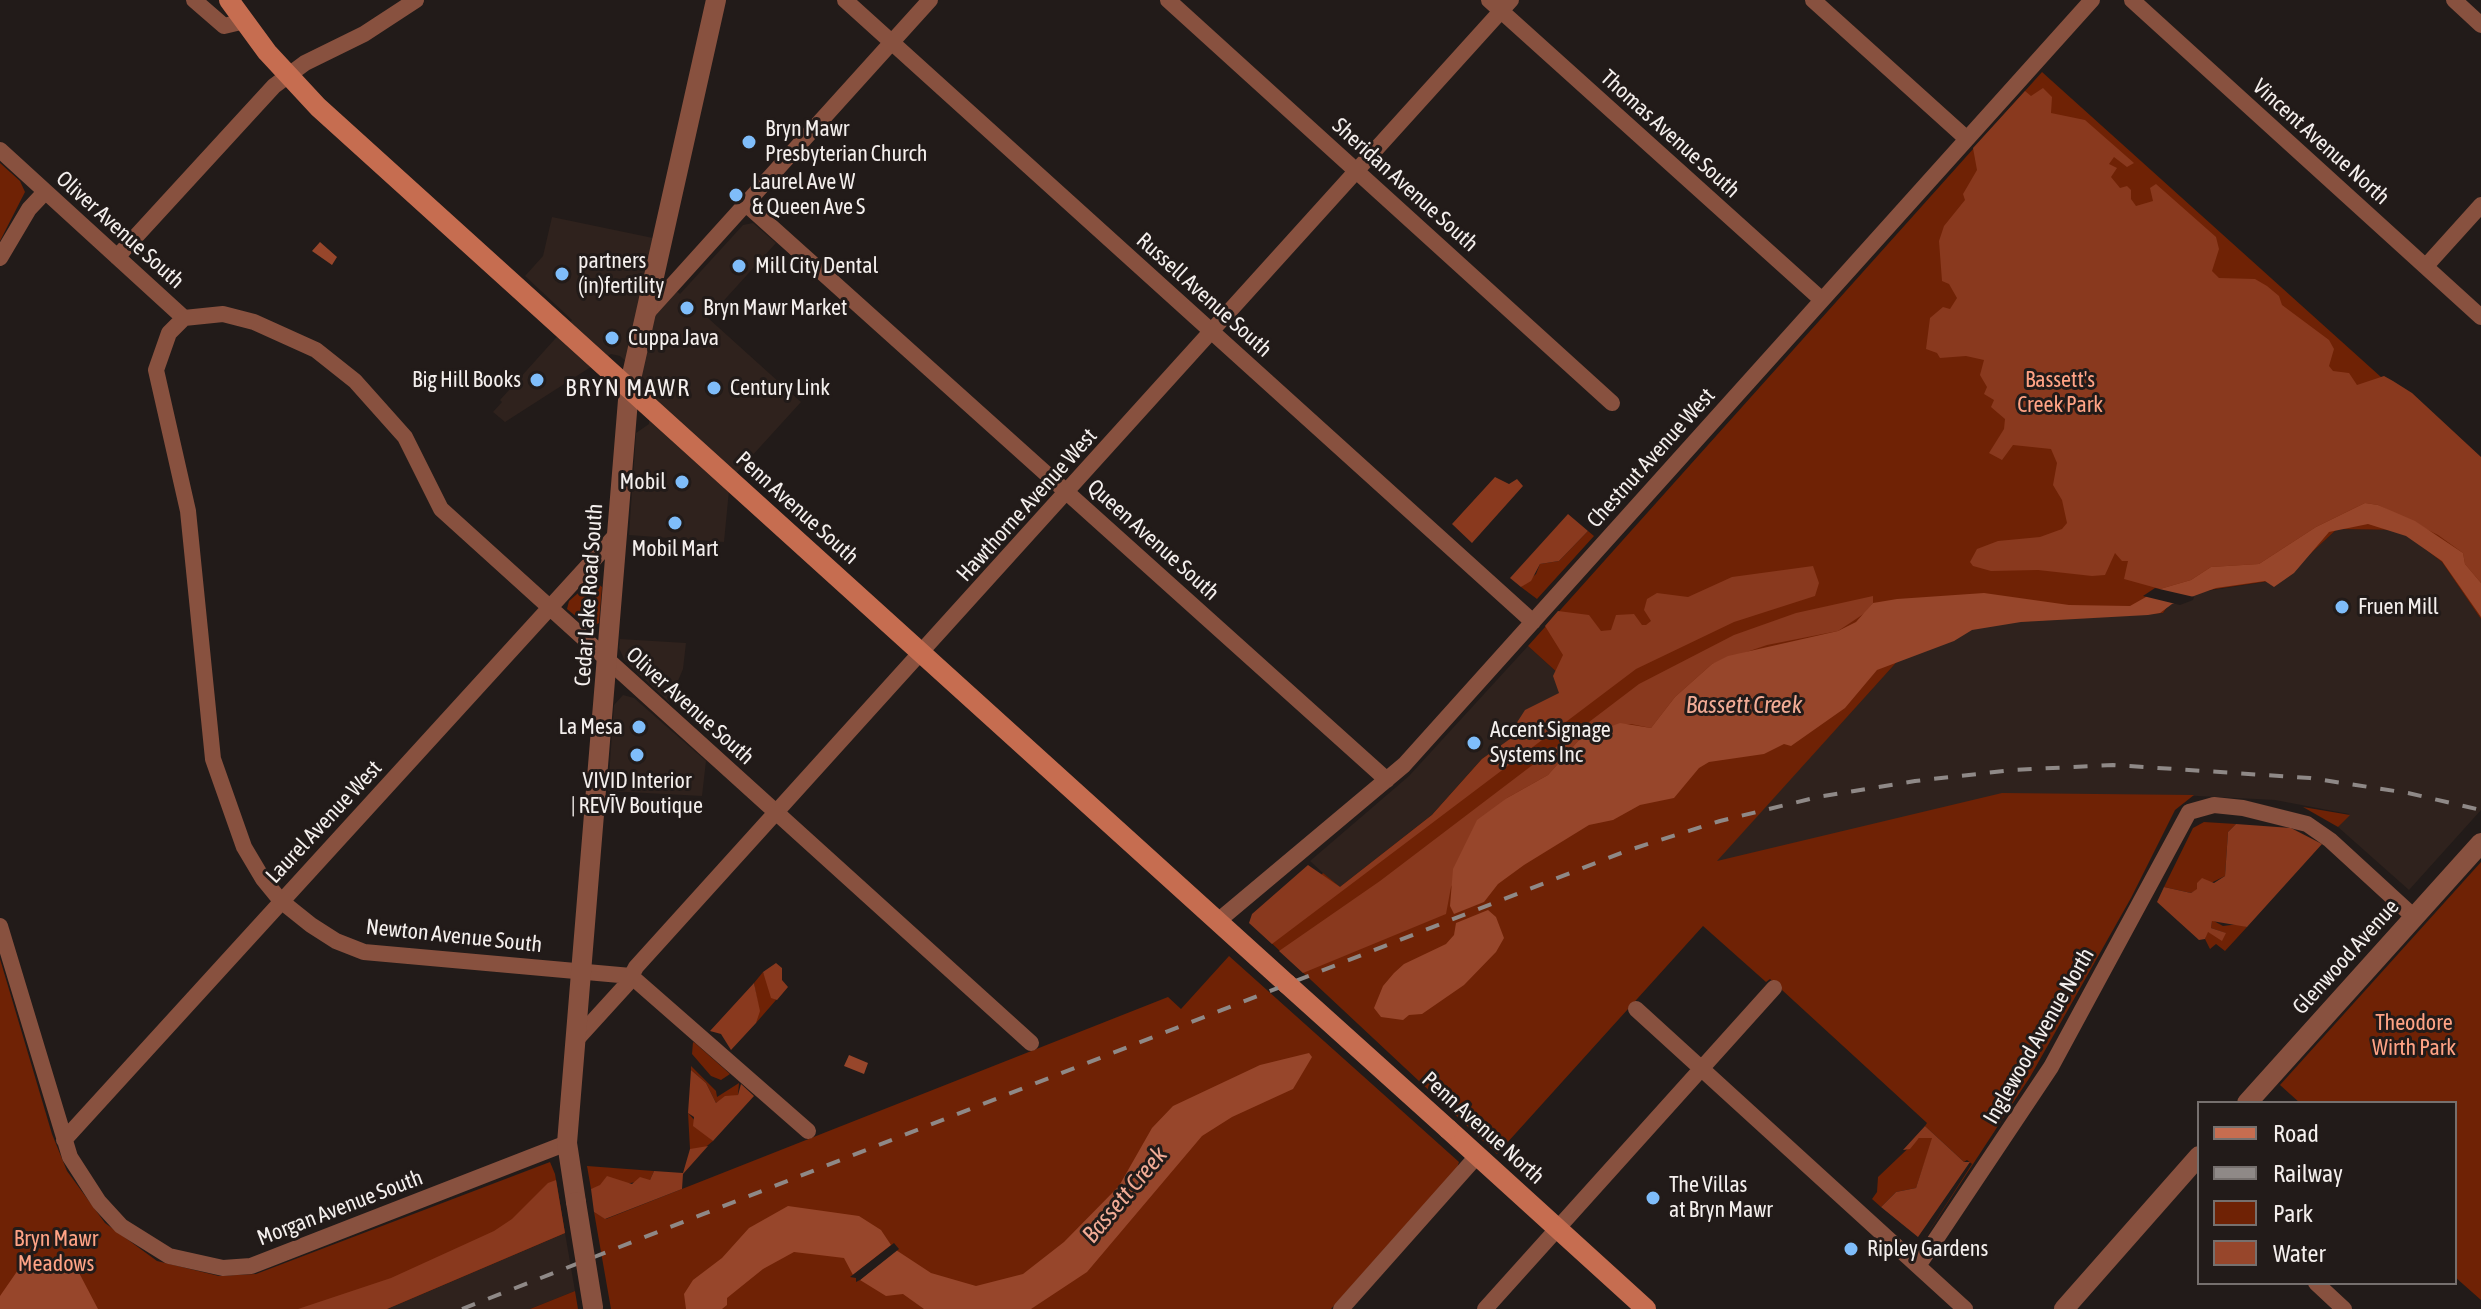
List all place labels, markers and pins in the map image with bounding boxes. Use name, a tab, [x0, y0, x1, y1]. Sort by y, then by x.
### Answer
place label: Bryn Mawr Presbyterian Church	[765, 116, 927, 168]
marker: Bryn Mawr Presbyterian Church	[740, 133, 758, 151]
place label: Laurel Ave W & Queen Ave S	[752, 169, 865, 220]
marker: Laurel Ave W & Queen Ave S	[727, 186, 745, 204]
place label: partners (in)fertility	[578, 248, 664, 300]
place label: Mill City Dental	[755, 253, 878, 279]
marker: Mill City Dental	[730, 257, 748, 275]
marker: partners (in)fertility	[553, 265, 571, 283]
place label: Bryn Mawr Market	[703, 295, 847, 321]
marker: Bryn Mawr Market	[678, 299, 696, 317]
place label: Cuppa Java	[628, 325, 719, 351]
marker: Cuppa Java	[603, 329, 621, 347]
place label: Big Hill Books	[412, 367, 521, 393]
marker: Big Hill Books	[528, 371, 546, 389]
place label: Century Link	[730, 375, 830, 401]
marker: Century Link	[705, 379, 723, 397]
place label: Mobil	[620, 469, 666, 495]
marker: Mobil	[673, 473, 691, 491]
marker: Mobil Mart	[666, 514, 684, 532]
place label: Mobil Mart	[632, 536, 718, 562]
place label: Fruen Mill	[2358, 594, 2439, 620]
marker: Fruen Mill	[2333, 598, 2351, 616]
place label: La Mesa	[559, 714, 623, 740]
place label: Accent Signage Systems Inc	[1490, 717, 1611, 768]
marker: La Mesa	[630, 718, 648, 736]
marker: Accent Signage Systems Inc	[1465, 734, 1483, 752]
marker: VIVID Interior | REVĪV Boutique	[628, 746, 646, 764]
place label: VIVID Interior | REVĪV Boutique	[571, 768, 703, 820]
place label: The Villas at Bryn Mawr	[1669, 1172, 1773, 1224]
marker: The Villas at Bryn Mawr	[1644, 1189, 1662, 1207]
place label: Ripley Gardens	[1867, 1236, 1988, 1262]
marker: Ripley Gardens	[1842, 1240, 1860, 1258]

